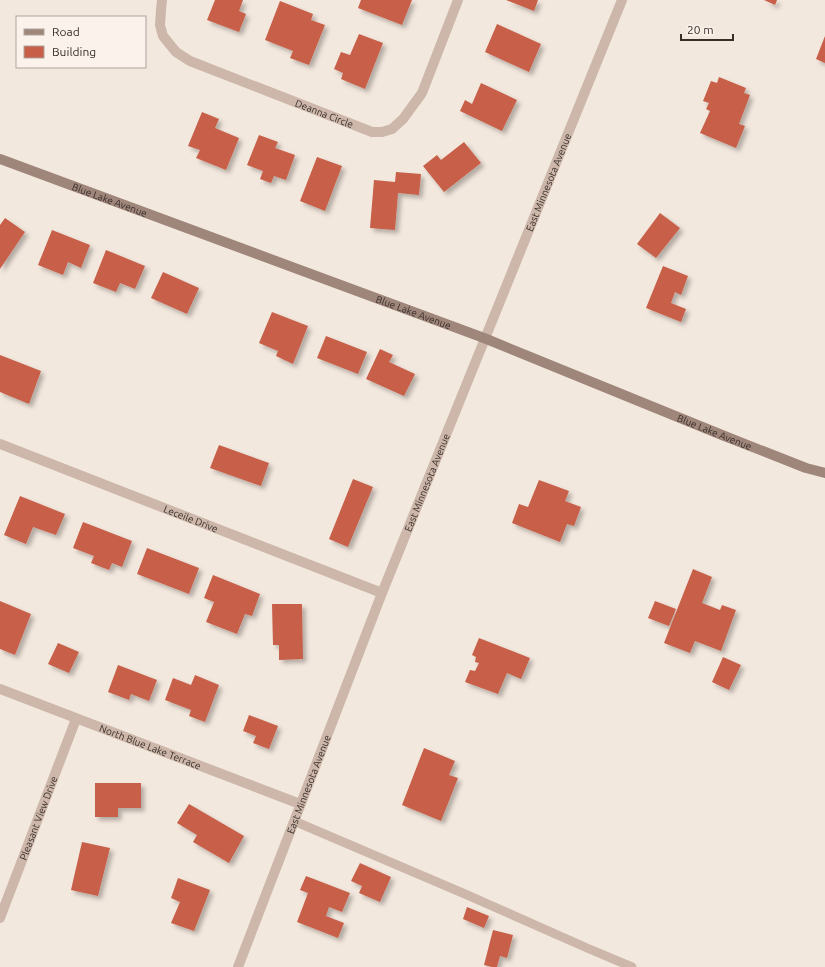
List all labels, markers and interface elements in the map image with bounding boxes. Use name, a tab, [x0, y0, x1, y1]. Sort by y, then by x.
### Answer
legend	[16, 16, 146, 68]
scale bar	[681, 16, 733, 42]
text: 20 m	[687, 23, 714, 36]
text: Road	[52, 25, 80, 38]
text: Building	[52, 45, 96, 58]
street label: Deanna Circle	[294, 97, 355, 130]
street label: East Minnesota Avenue	[524, 132, 573, 233]
street label: Blue Lake Avenue	[71, 181, 149, 218]
street label: Blue Lake Avenue	[375, 293, 453, 331]
street label: Blue Lake Avenue	[676, 412, 753, 452]
street label: East Minnesota Avenue	[402, 432, 451, 533]
street label: Leceile Drive	[162, 503, 220, 534]
street label: North Blue Lake Terrace	[98, 722, 203, 771]
street label: East Minnesota Avenue	[284, 733, 332, 835]
street label: Pleasant View Drive	[17, 774, 59, 862]

